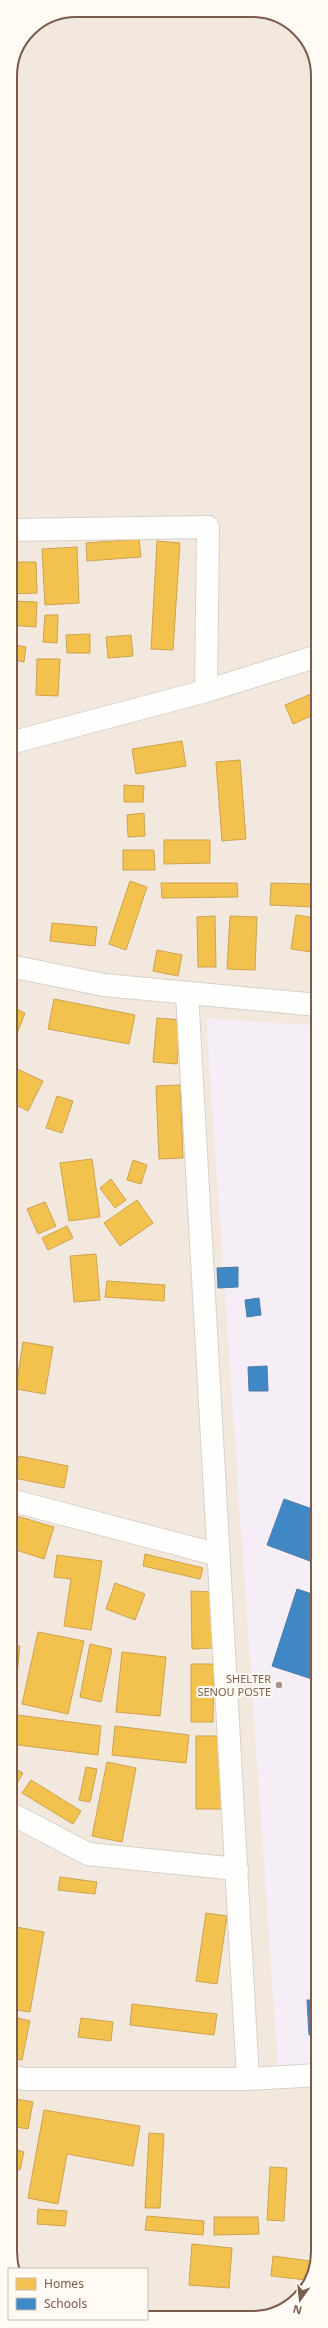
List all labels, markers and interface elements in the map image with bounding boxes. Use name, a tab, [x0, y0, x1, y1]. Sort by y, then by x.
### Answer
place label: SHELTER SENOU POSTE	[197, 1671, 271, 1699]
marker: SHELTER SENOU POSTE	[274, 1680, 284, 1690]
legend	[8, 2268, 148, 2320]
text: Homes	[44, 2275, 84, 2292]
north arrow	[280, 2280, 320, 2320]
text: Schools	[44, 2295, 87, 2312]
text: N	[291, 2302, 304, 2319]

